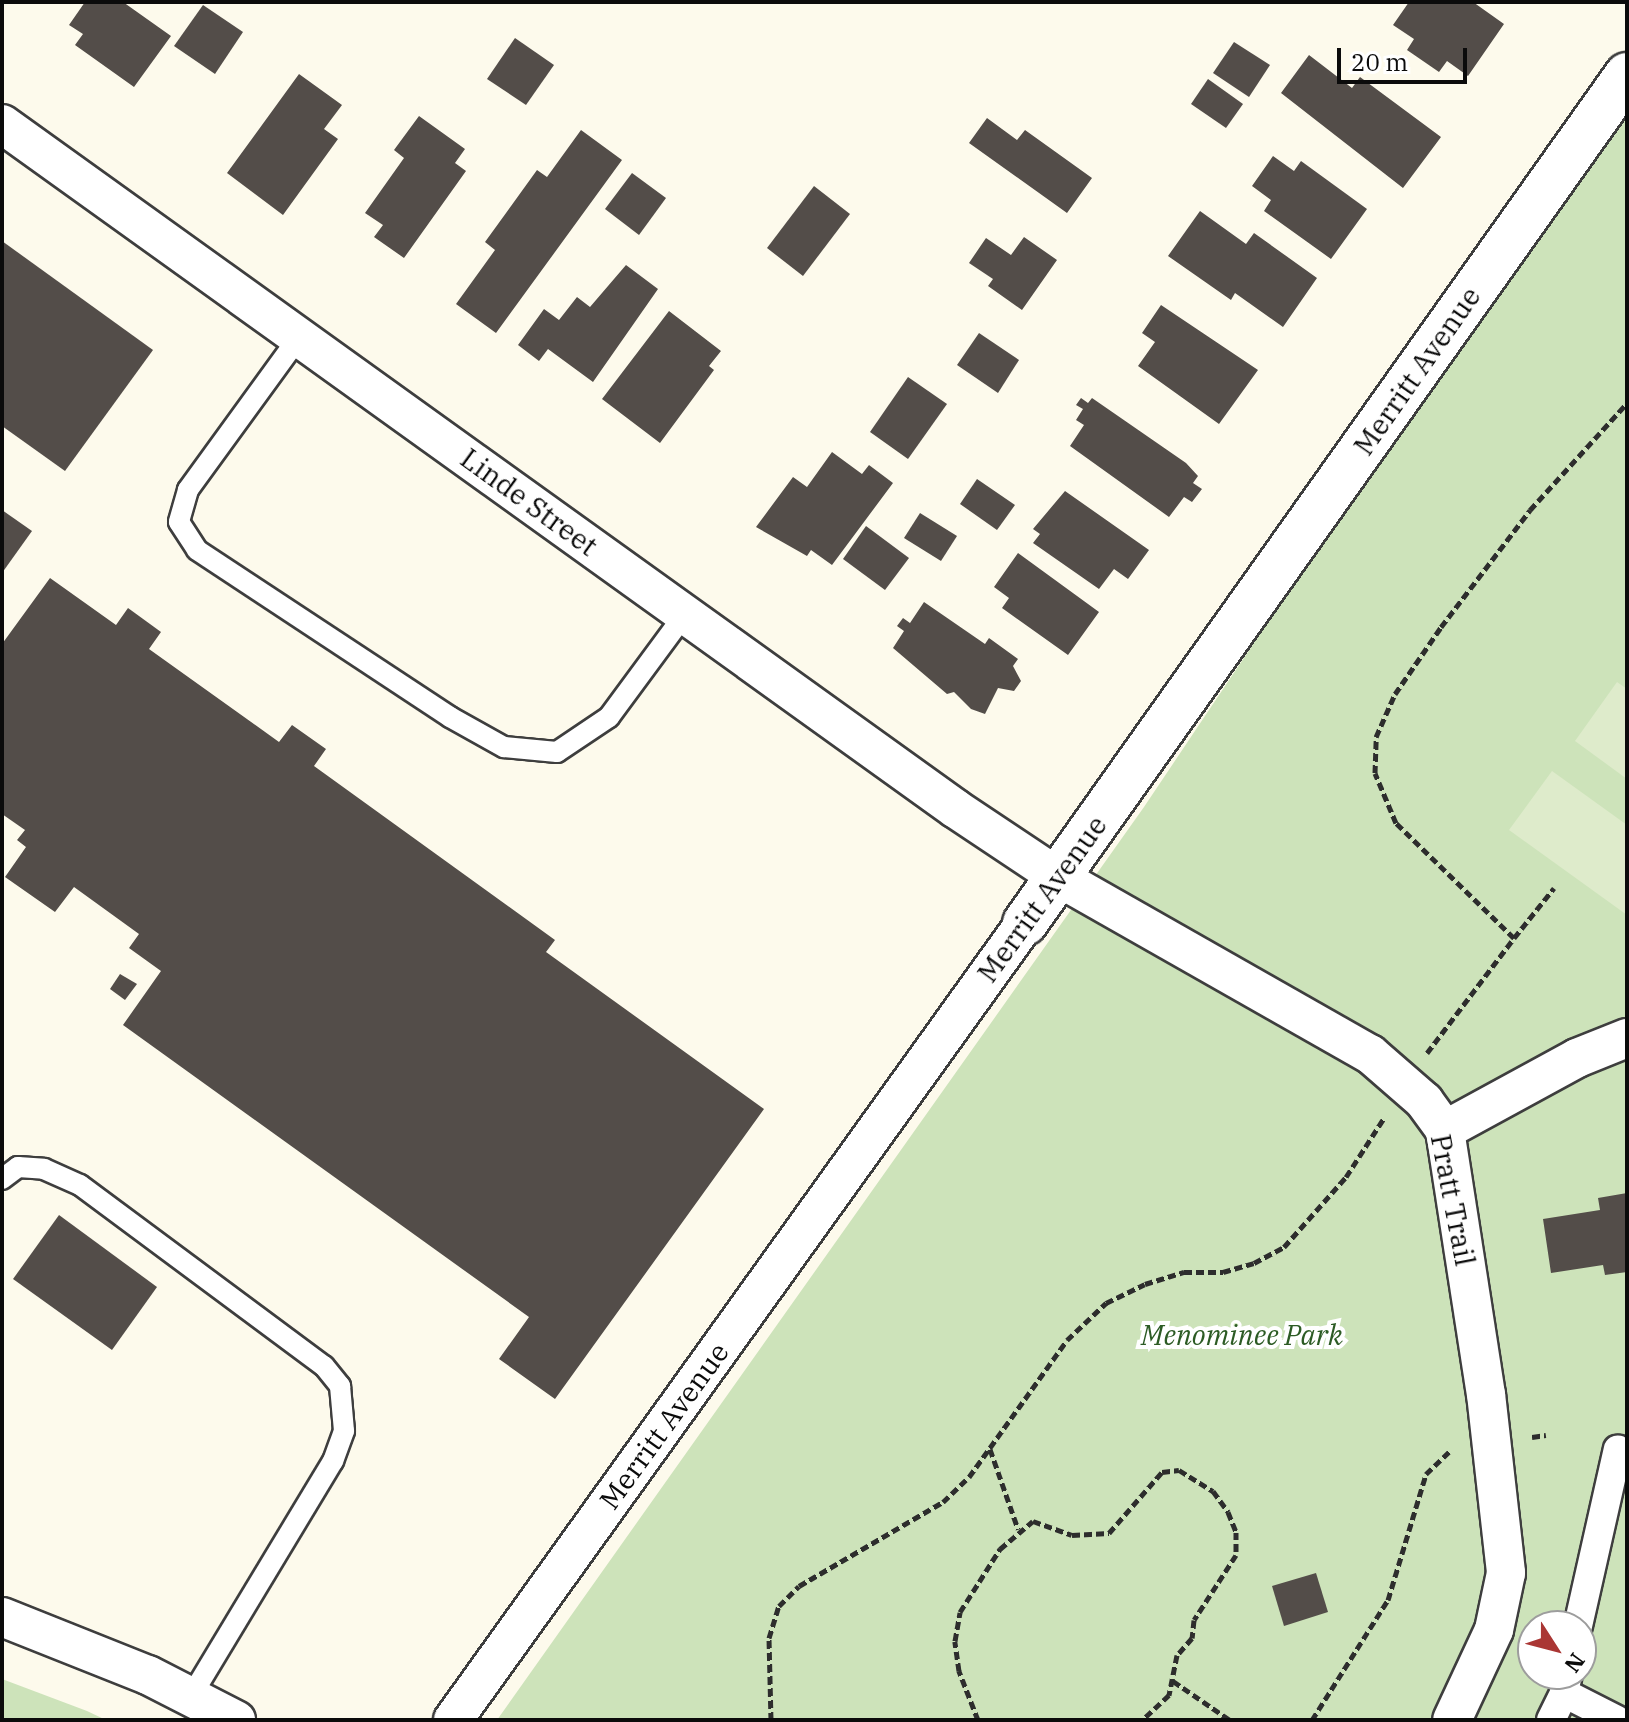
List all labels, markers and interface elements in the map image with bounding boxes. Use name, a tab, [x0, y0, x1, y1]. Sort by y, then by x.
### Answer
scale bar	[1341, 32, 1471, 82]
text: 20 m	[1351, 46, 1408, 78]
street label: Merritt Avenue	[1347, 280, 1487, 462]
street label: Linde Street	[454, 441, 604, 563]
street label: Merritt Avenue	[970, 809, 1114, 989]
street label: Pratt Trail	[1424, 1131, 1482, 1269]
park label: Menominee Park	[1141, 1318, 1343, 1352]
street label: Merritt Avenue	[592, 1336, 736, 1516]
north arrow	[1517, 1610, 1597, 1690]
text: N	[1558, 1648, 1592, 1679]

